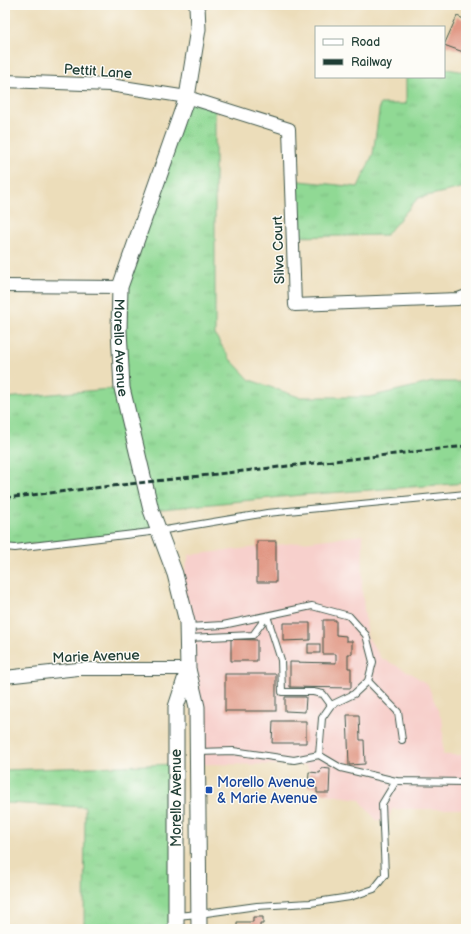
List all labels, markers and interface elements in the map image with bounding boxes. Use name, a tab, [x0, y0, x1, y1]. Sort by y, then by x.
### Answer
legend	[315, 26, 445, 78]
text: Road	[351, 35, 380, 50]
text: Railway	[351, 55, 393, 70]
street label: Pettit Lane	[63, 61, 133, 82]
street label: Silva Court	[269, 215, 288, 284]
street label: Morello Avenue	[110, 298, 132, 398]
street label: Marie Avenue	[52, 646, 140, 667]
street label: Morello Avenue	[168, 749, 185, 847]
place label: Morello Avenue & Marie Avenue	[217, 774, 317, 807]
marker: Morello Avenue & Marie Avenue	[204, 785, 214, 795]

